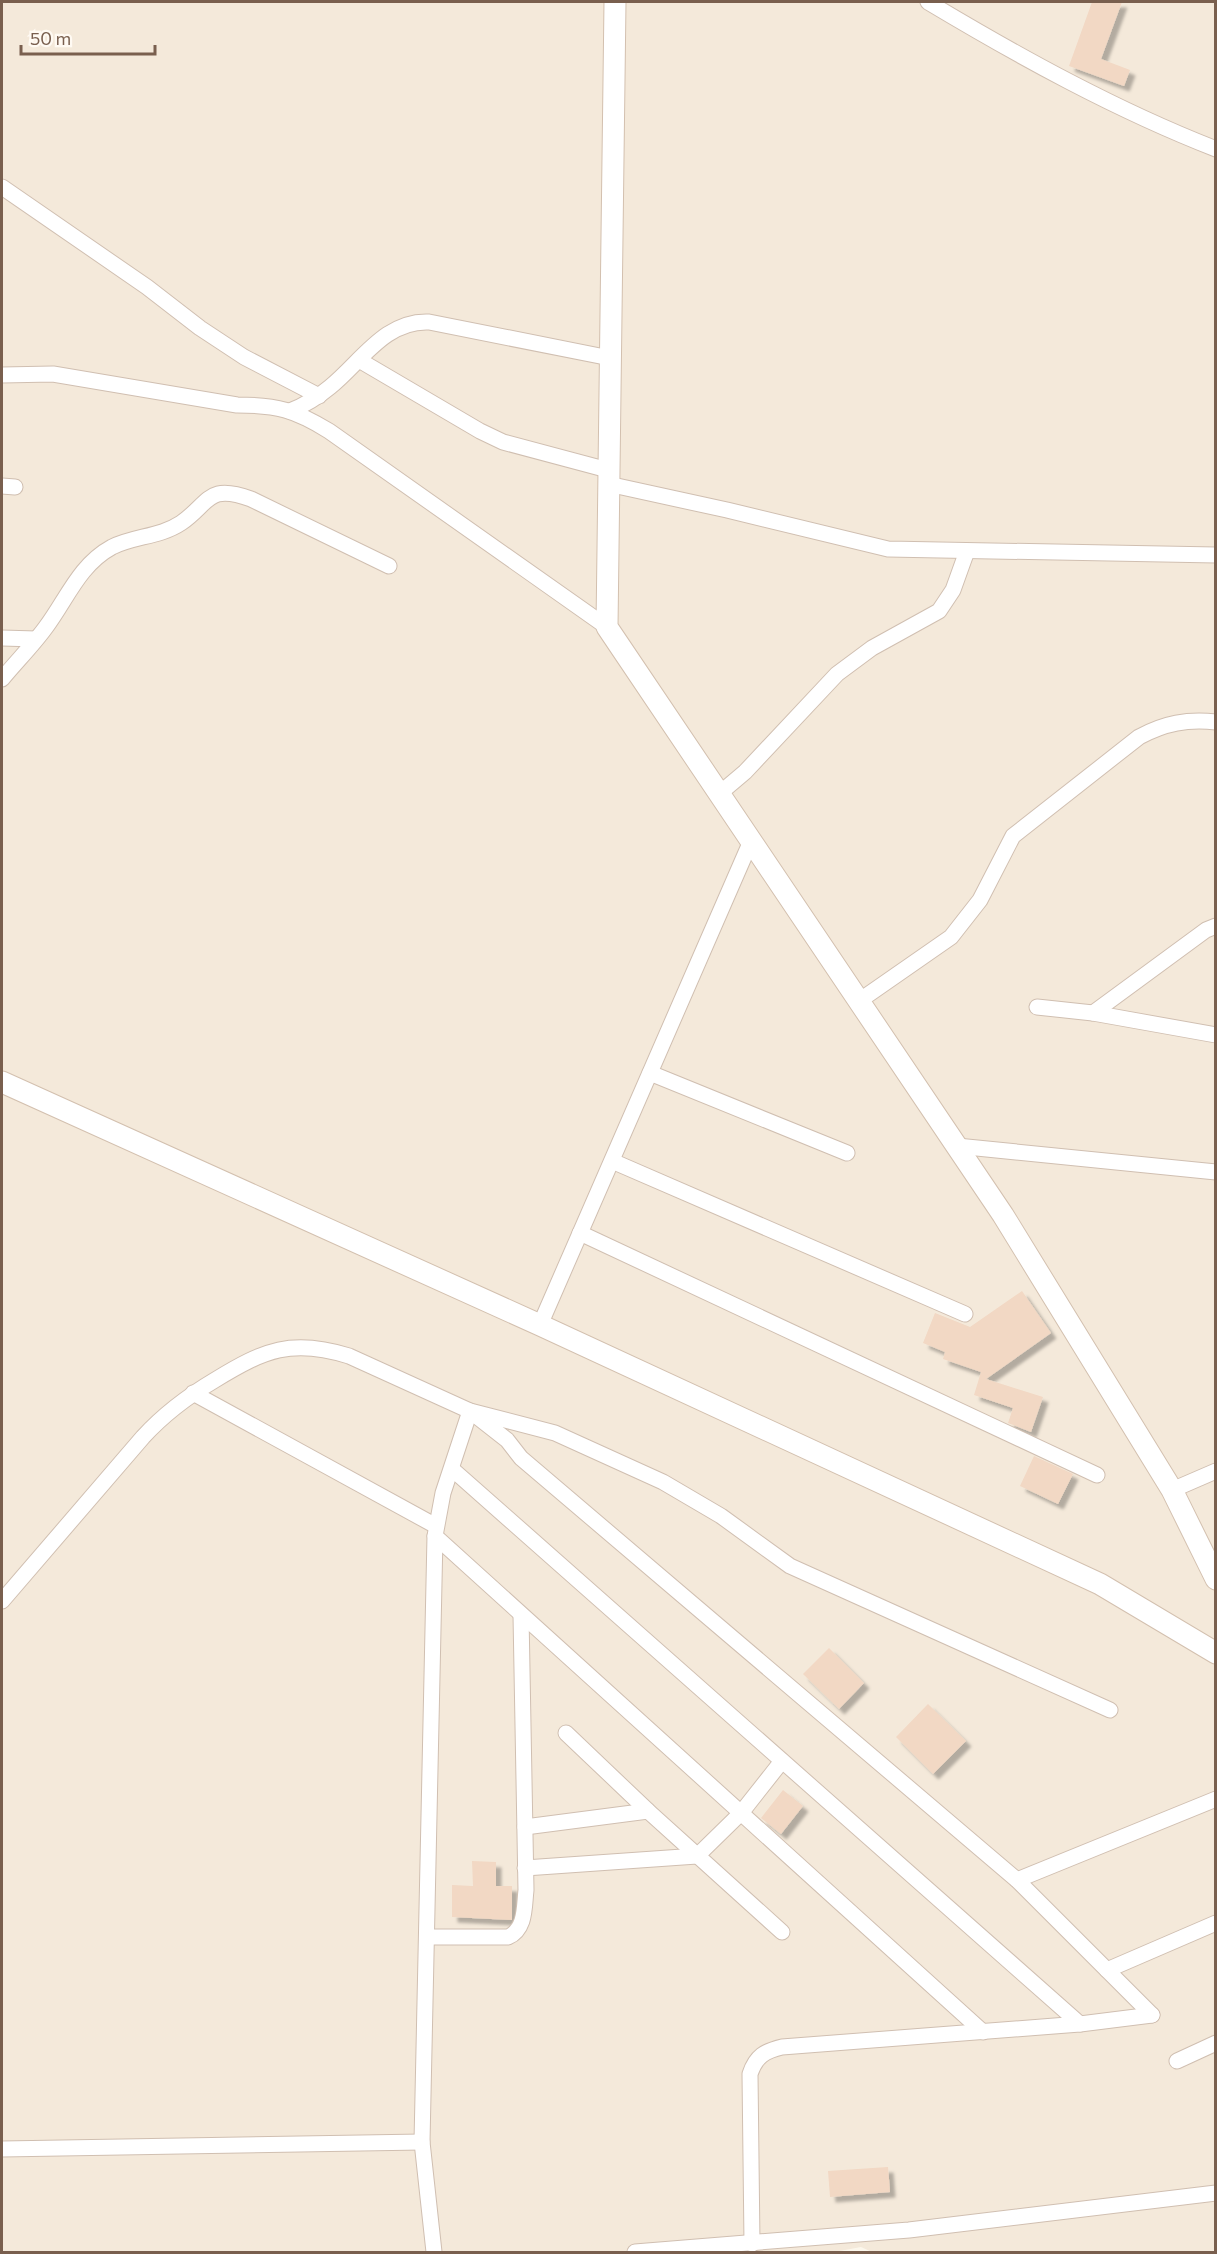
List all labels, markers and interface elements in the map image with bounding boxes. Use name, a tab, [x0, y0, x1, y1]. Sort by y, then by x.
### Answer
scale bar	[21, 18, 154, 56]
text: 50 m	[30, 27, 71, 49]

